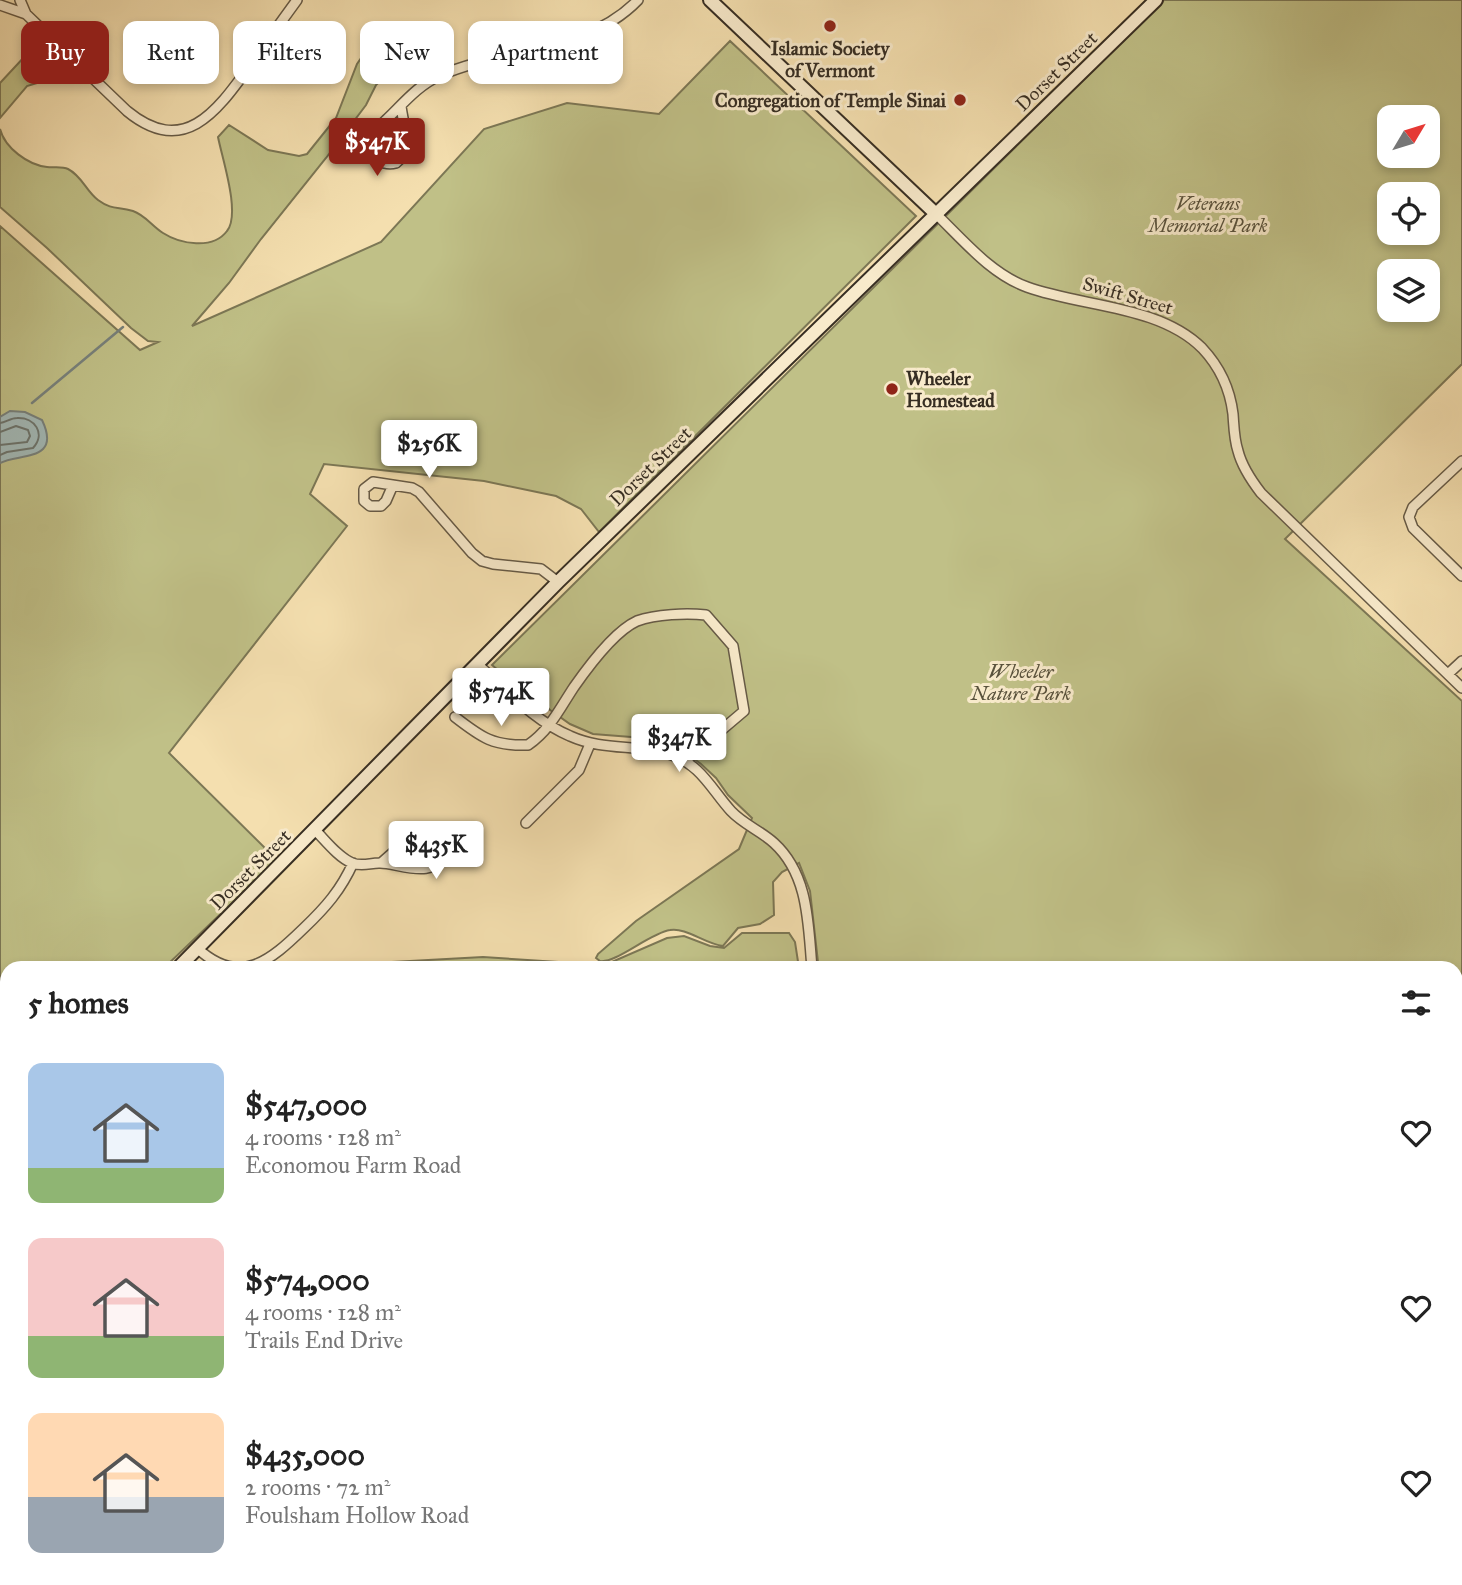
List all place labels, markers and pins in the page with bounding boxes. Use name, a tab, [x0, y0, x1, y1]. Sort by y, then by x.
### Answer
marker: Islamic Society of Vermont	[822, 18, 838, 34]
place label: Islamic Society of Vermont	[771, 37, 890, 82]
place label: Congregation of Temple Sinai	[715, 89, 947, 113]
marker: Congregation of Temple Sinai	[952, 92, 968, 108]
pin: $547K	[328, 118, 426, 178]
place label: Wheeler Homestead	[906, 367, 995, 412]
marker: Wheeler Homestead	[884, 381, 900, 397]
pin: $256K	[380, 420, 478, 480]
pin: $574K	[452, 668, 550, 728]
pin: $347K	[630, 714, 728, 774]
pin: $435K	[387, 822, 485, 881]

